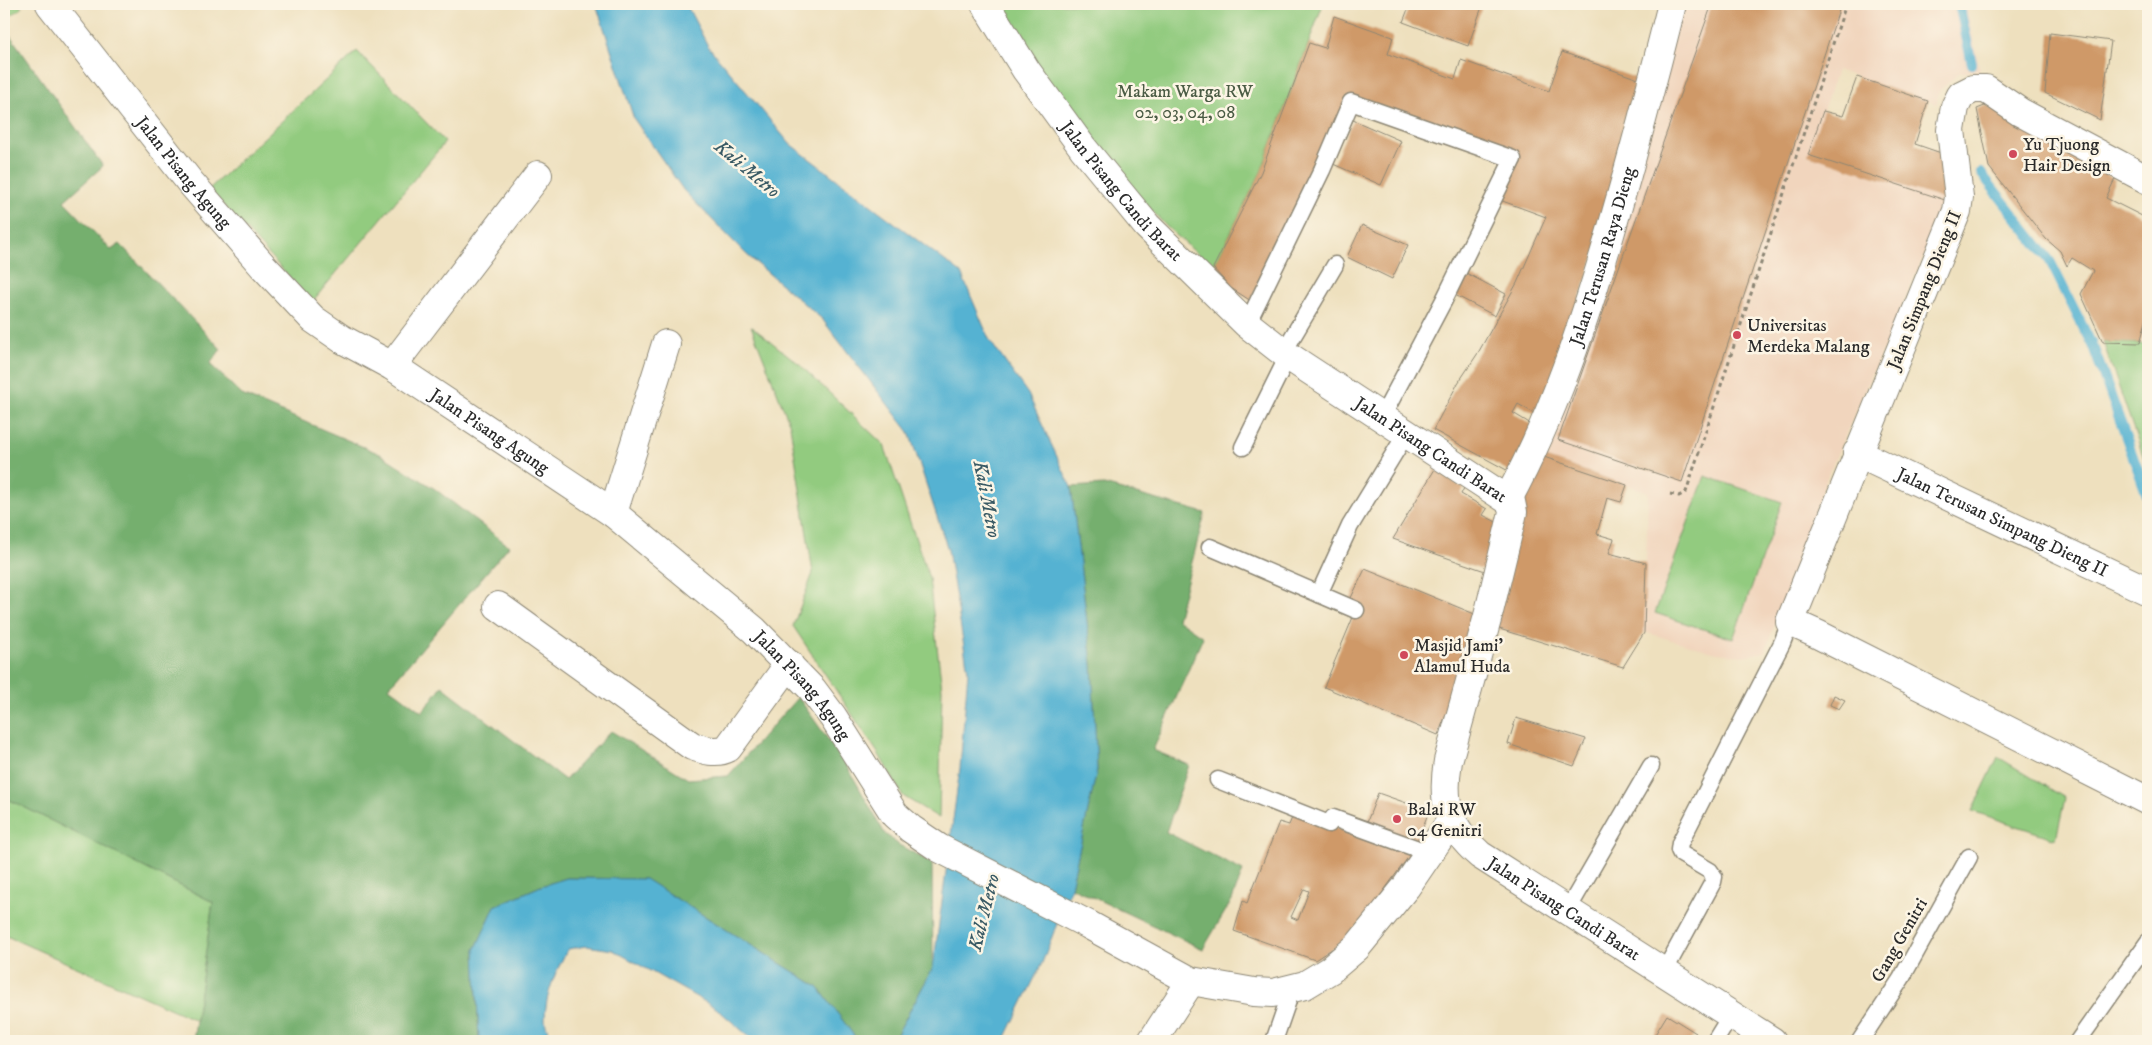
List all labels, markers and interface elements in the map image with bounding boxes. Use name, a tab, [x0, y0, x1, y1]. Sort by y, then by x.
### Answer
park label: Makam Warga RW 02, 03, 04, 08	[1117, 81, 1254, 124]
street label: Jalan Pisang Agung	[129, 111, 236, 234]
street label: Jalan Pisang Candi Barat	[1054, 116, 1187, 267]
place label: Yu Tjuong Hair Design	[2023, 134, 2111, 177]
water label: Kali Metro	[709, 135, 784, 203]
marker: Yu Tjuong Hair Design	[2007, 148, 2019, 160]
street label: Jalan Terusan Raya Dieng	[1565, 164, 1641, 351]
street label: Jalan Simpang Dieng II	[1882, 208, 1967, 375]
place label: Universitas Merdeka Malang	[1747, 315, 1870, 358]
marker: Universitas Merdeka Malang	[1731, 329, 1743, 341]
street label: Jalan Pisang Agung	[424, 383, 553, 480]
street label: Jalan Pisang Candi Barat	[1348, 392, 1511, 508]
water label: Kali Metro	[968, 458, 1005, 540]
street label: Jalan Terusan Simpang Dieng II	[1891, 463, 2111, 582]
street label: Jalan Pisang Agung	[747, 625, 855, 745]
place label: Masjid Jami' Alamul Huda	[1414, 635, 1510, 678]
marker: Masjid Jami' Alamul Huda	[1398, 649, 1410, 661]
place label: Balai RW 04 Genitri	[1407, 799, 1482, 842]
marker: Balai RW 04 Genitri	[1391, 813, 1403, 825]
street label: Jalan Pisang Candi Barat	[1481, 851, 1644, 966]
water label: Kali Metro	[964, 872, 1005, 954]
street label: Gang Genitri	[1867, 895, 1933, 986]

